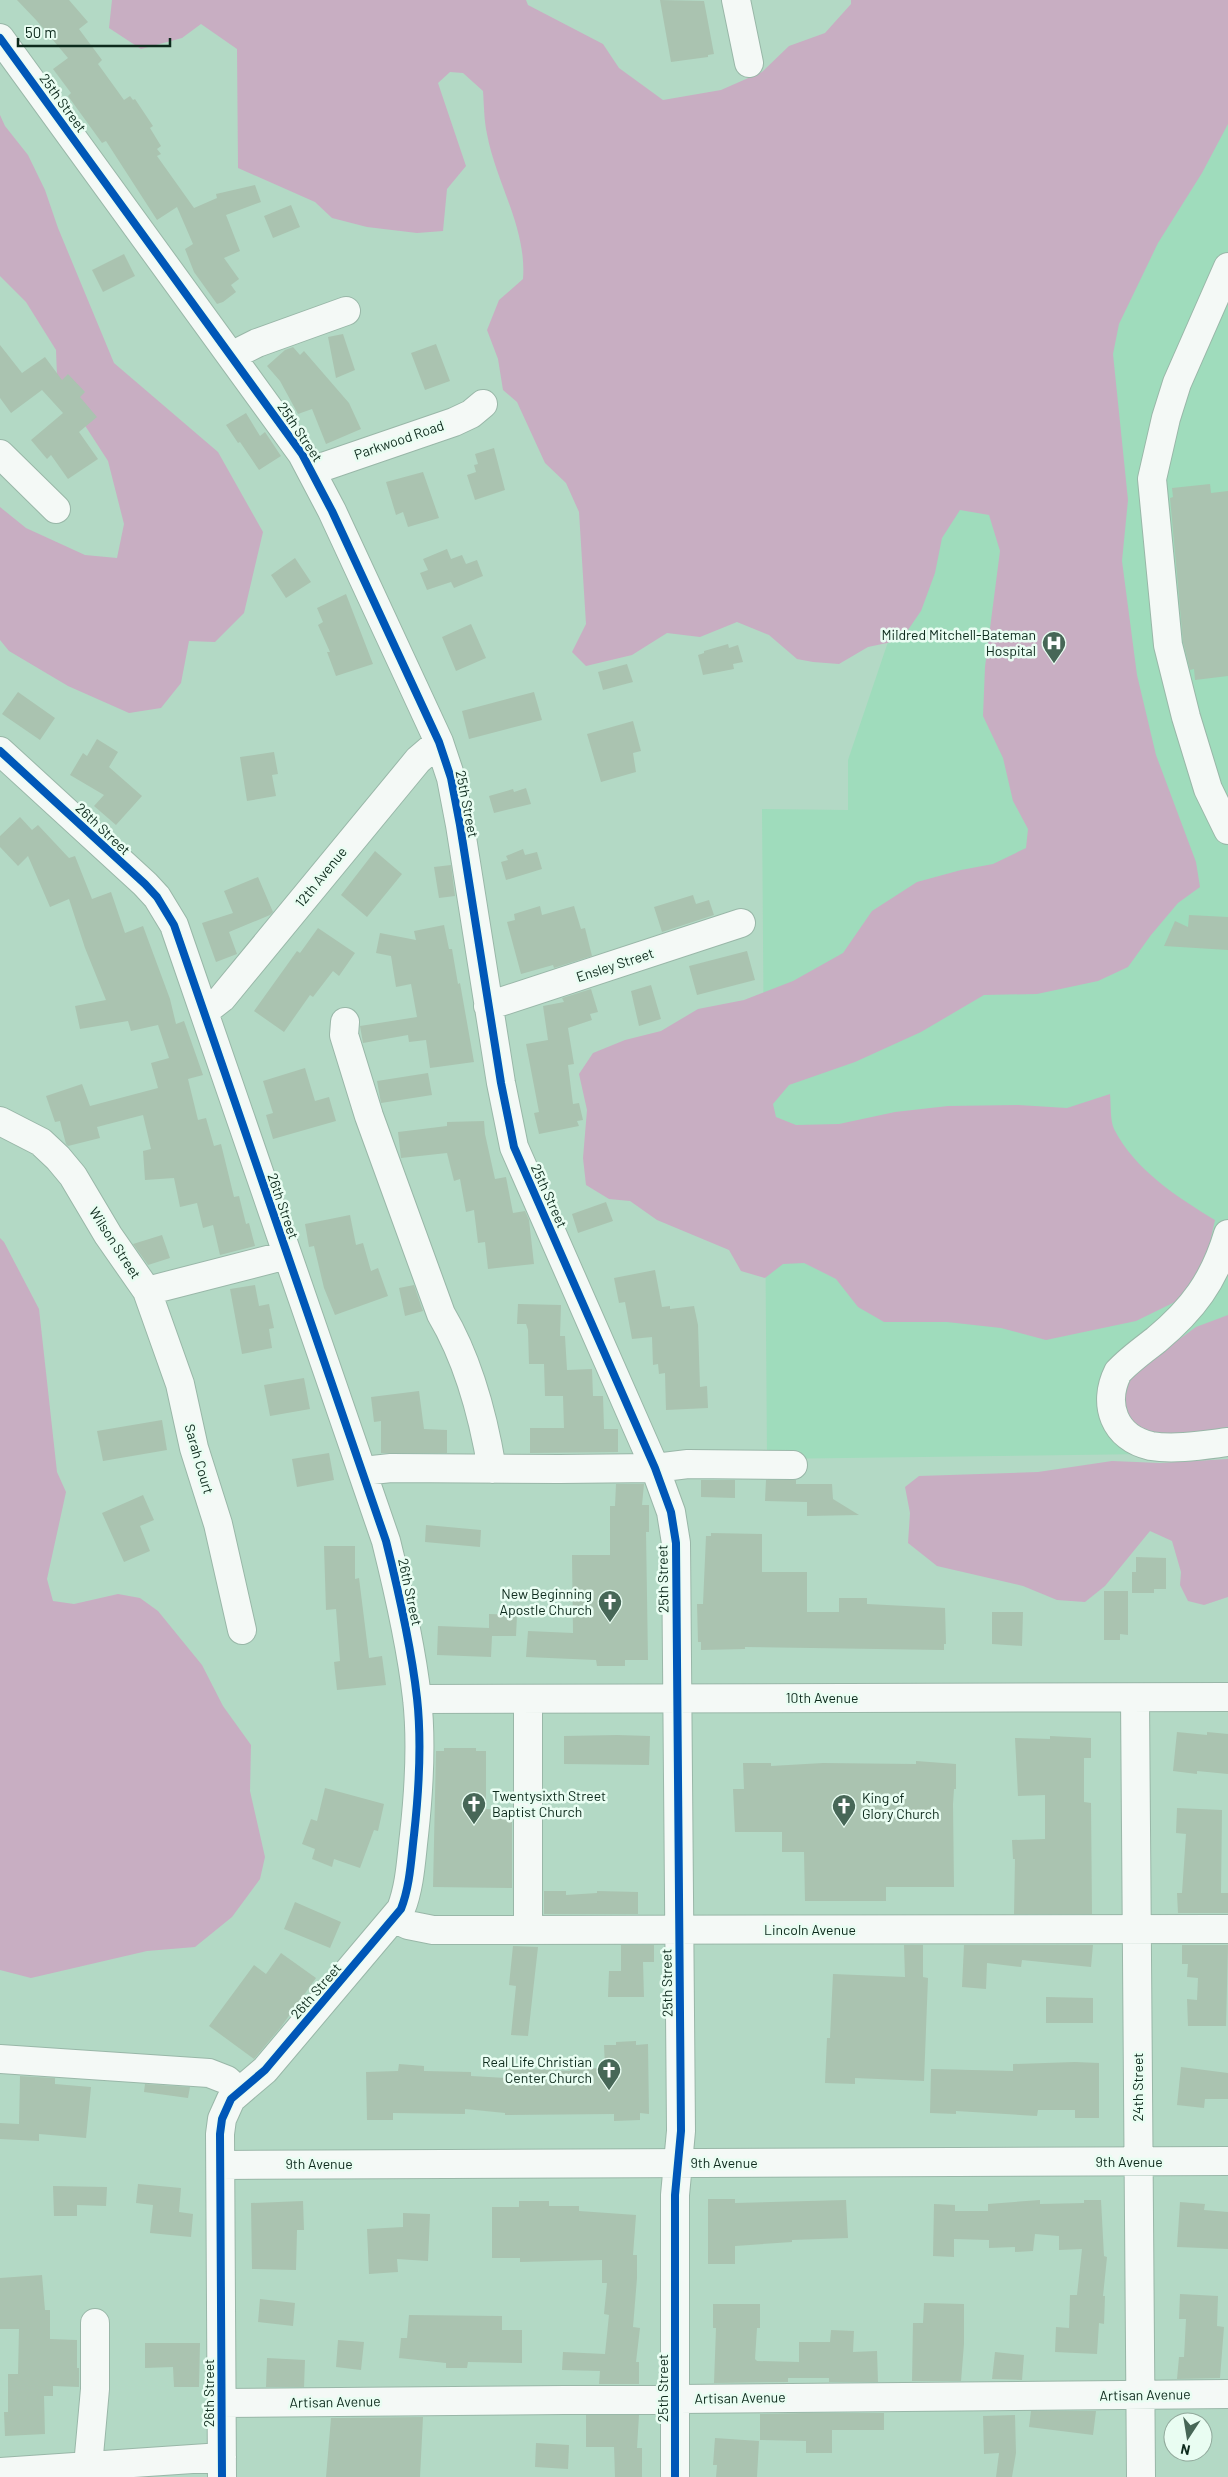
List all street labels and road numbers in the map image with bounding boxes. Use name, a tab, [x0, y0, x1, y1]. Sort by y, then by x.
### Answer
street label: 25th Street	[36, 70, 90, 135]
street label: 25th Street	[274, 399, 327, 465]
street label: Parkwood Road	[352, 416, 446, 463]
street label: 25th Street	[453, 769, 482, 839]
street label: 26th Street	[73, 799, 134, 858]
street label: 12th Avenue	[291, 843, 350, 910]
street label: Ensley Street	[574, 944, 656, 985]
street label: 25th Street	[528, 1161, 571, 1230]
street label: 26th Street	[264, 1171, 303, 1241]
street label: Wilson Street	[86, 1204, 145, 1282]
street label: Sarah Court	[181, 1422, 218, 1496]
street label: 25th Street	[653, 1545, 672, 1613]
street label: 26th Street	[395, 1557, 426, 1627]
street label: 10th Avenue	[786, 1689, 858, 1706]
street label: Lincoln Avenue	[764, 1921, 856, 1938]
street label: 25th Street	[657, 1949, 676, 2017]
street label: 26th Street	[287, 1959, 344, 2022]
street label: 24th Street	[1129, 2053, 1146, 2121]
street label: 9th Avenue	[1095, 2153, 1163, 2170]
street label: 9th Avenue	[690, 2154, 758, 2171]
street label: 9th Avenue	[285, 2155, 353, 2172]
street label: 25th Street	[654, 2354, 671, 2422]
street label: 26th Street	[200, 2359, 217, 2427]
street label: Artisan Avenue	[1099, 2385, 1191, 2404]
street label: Artisan Avenue	[694, 2388, 786, 2407]
street label: Artisan Avenue	[289, 2392, 381, 2411]

